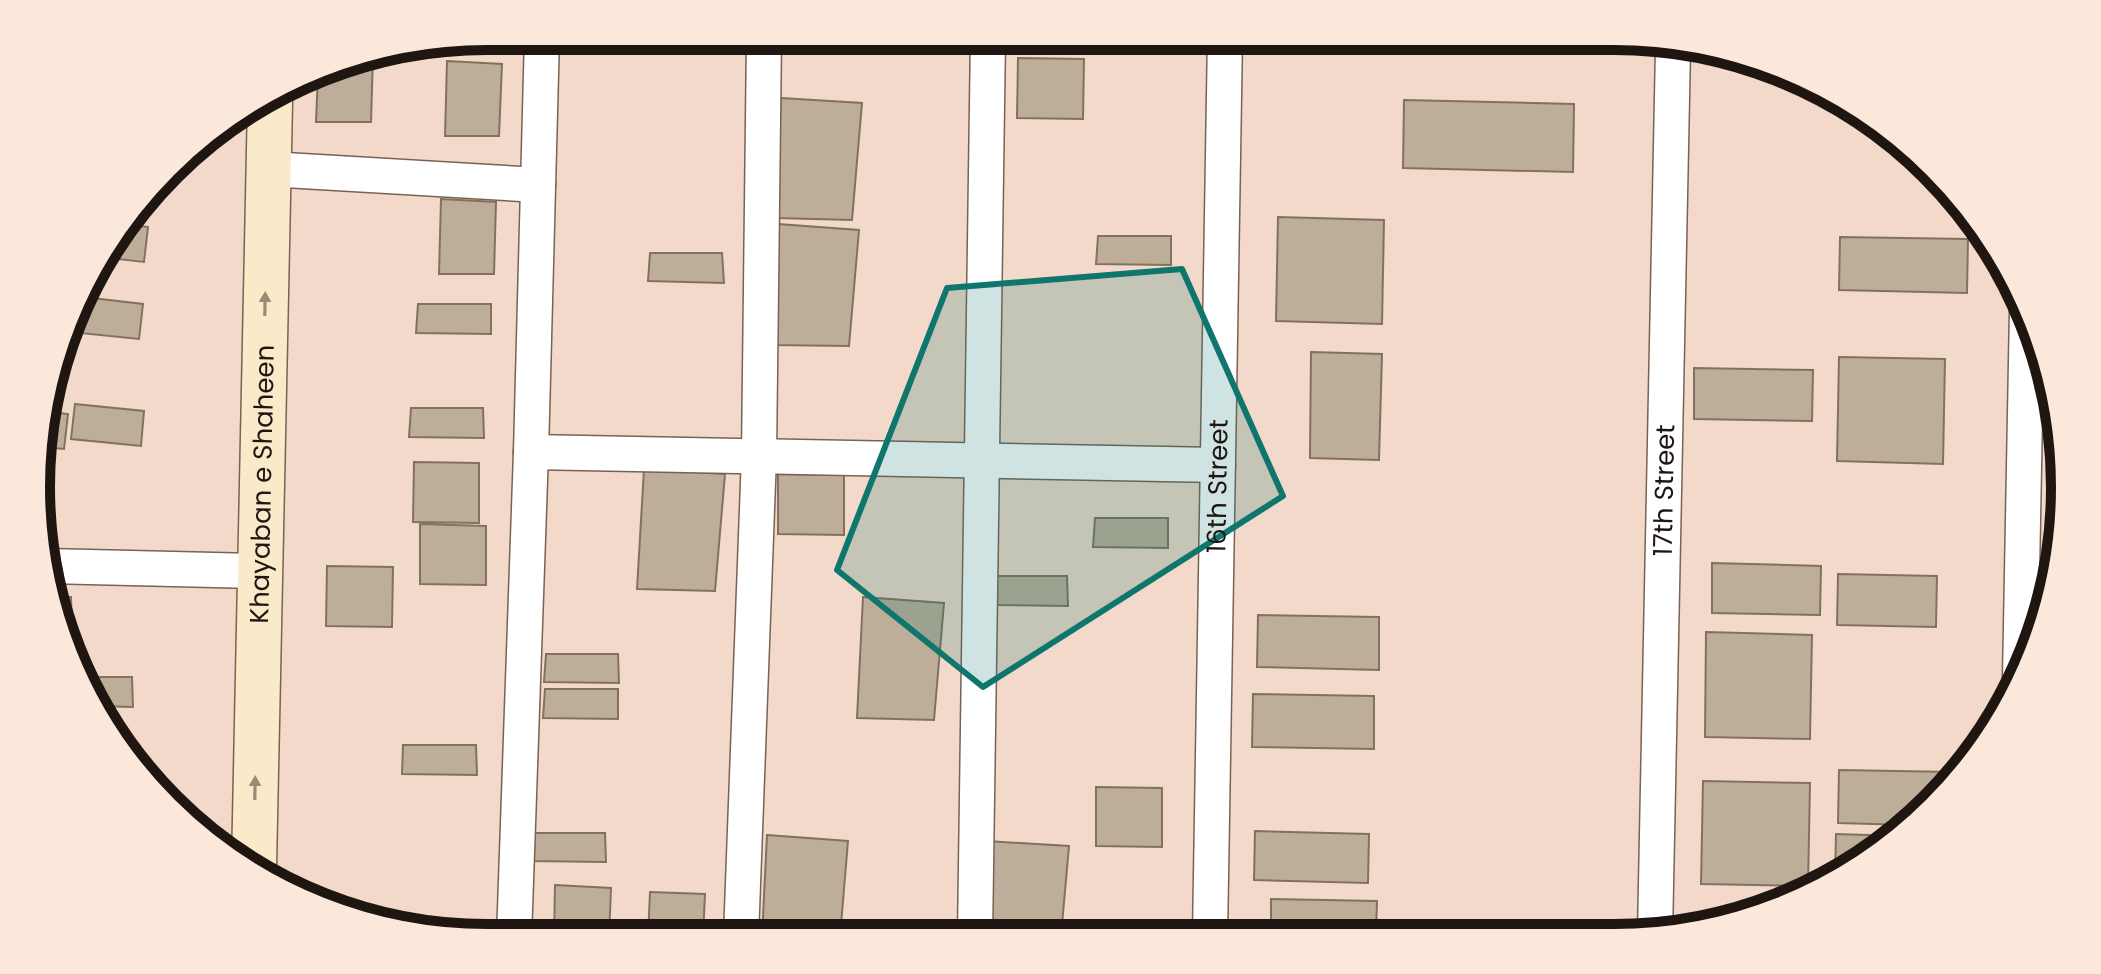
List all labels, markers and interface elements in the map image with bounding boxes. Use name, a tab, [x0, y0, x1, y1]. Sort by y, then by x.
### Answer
one-way arrow	[259, 291, 271, 316]
street label: Khayaban e Shaheen	[241, 344, 283, 624]
street label: 16th Street	[1198, 419, 1237, 553]
street label: 17th Street	[1645, 424, 1683, 556]
one-way arrow	[249, 775, 261, 800]

